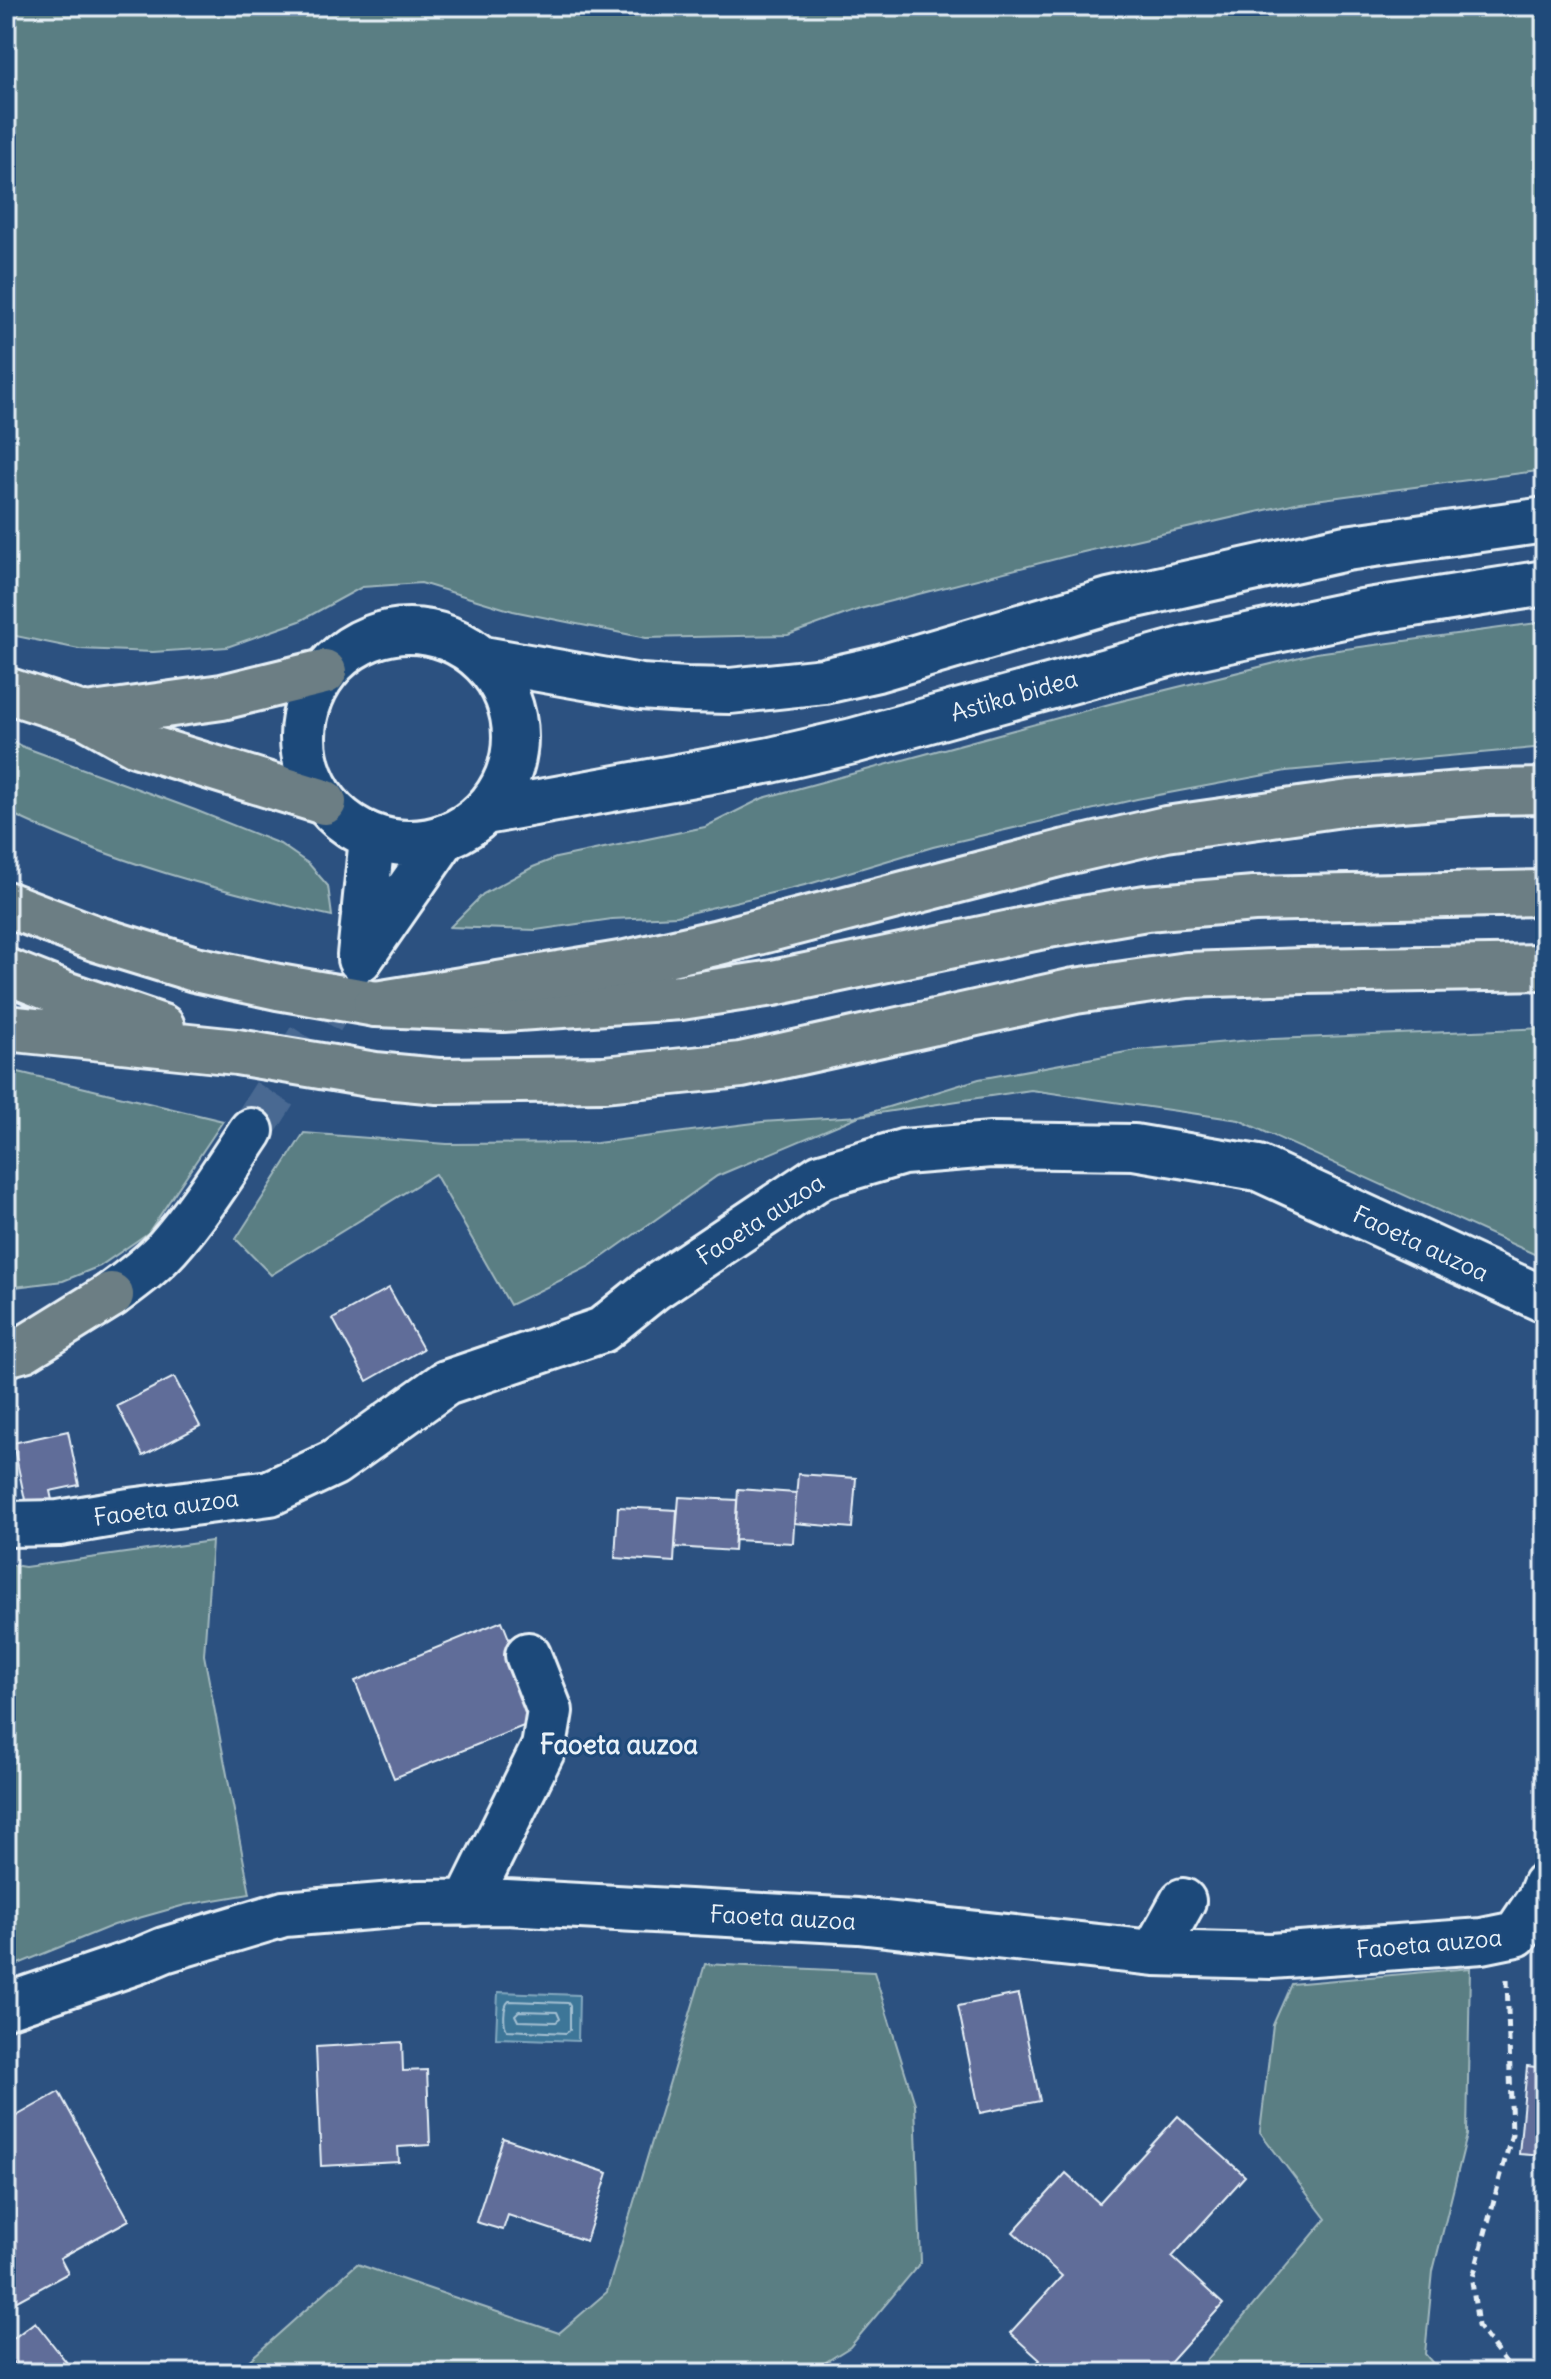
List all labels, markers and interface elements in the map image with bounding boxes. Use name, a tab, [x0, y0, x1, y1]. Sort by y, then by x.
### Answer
street label: Astika bidea	[947, 663, 1081, 727]
street label: Faoeta auzoa	[691, 1167, 829, 1271]
street label: Faoeta auzoa	[1348, 1199, 1494, 1287]
street label: Faoeta auzoa	[92, 1482, 240, 1532]
district label: Faoeta auzoa	[540, 1728, 698, 1761]
street label: Faoeta auzoa	[709, 1898, 857, 1936]
street label: Faoeta auzoa	[1355, 1922, 1503, 1964]

